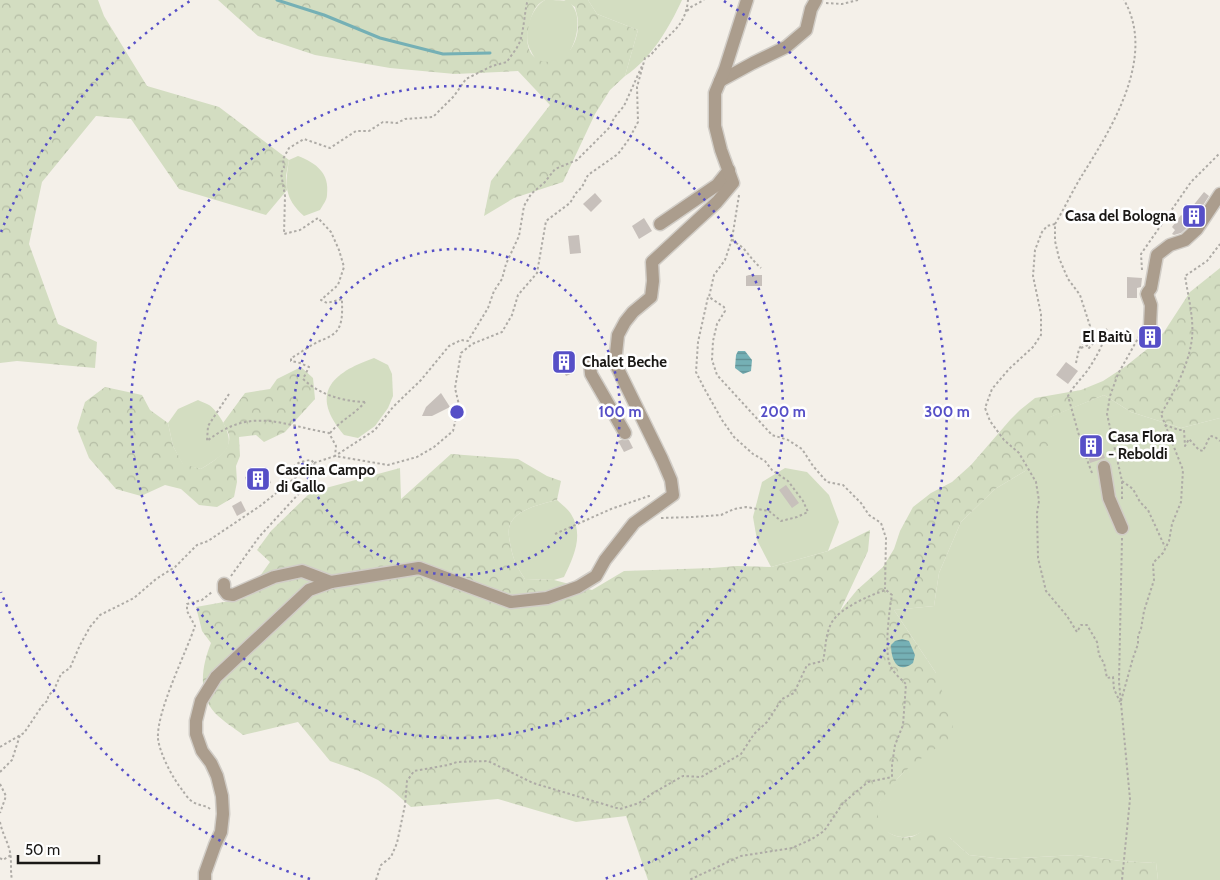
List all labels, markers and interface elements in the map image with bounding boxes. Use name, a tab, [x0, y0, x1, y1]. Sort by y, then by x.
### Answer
building icon: Casa del Bologna	[1181, 203, 1207, 229]
place label: Casa del Bologna	[1065, 207, 1177, 225]
building icon: El Baitù	[1137, 324, 1163, 350]
place label: El Baitù	[1082, 328, 1132, 346]
building icon: Chalet Beche	[551, 349, 577, 375]
place label: Chalet Beche	[582, 353, 667, 371]
centre of rings	[448, 403, 466, 421]
text: 100 m	[598, 403, 642, 421]
text: 200 m	[760, 403, 806, 421]
text: 300 m	[924, 403, 970, 421]
place label: Casa Flora - Reboldi	[1108, 428, 1175, 463]
building icon: Casa Flora - Reboldi	[1078, 433, 1104, 459]
place label: Cascina Campo di Gallo	[276, 461, 376, 496]
building icon: Cascina Campo di Gallo	[245, 466, 271, 492]
scale bar	[18, 832, 99, 864]
text: 50 m	[25, 841, 60, 859]

